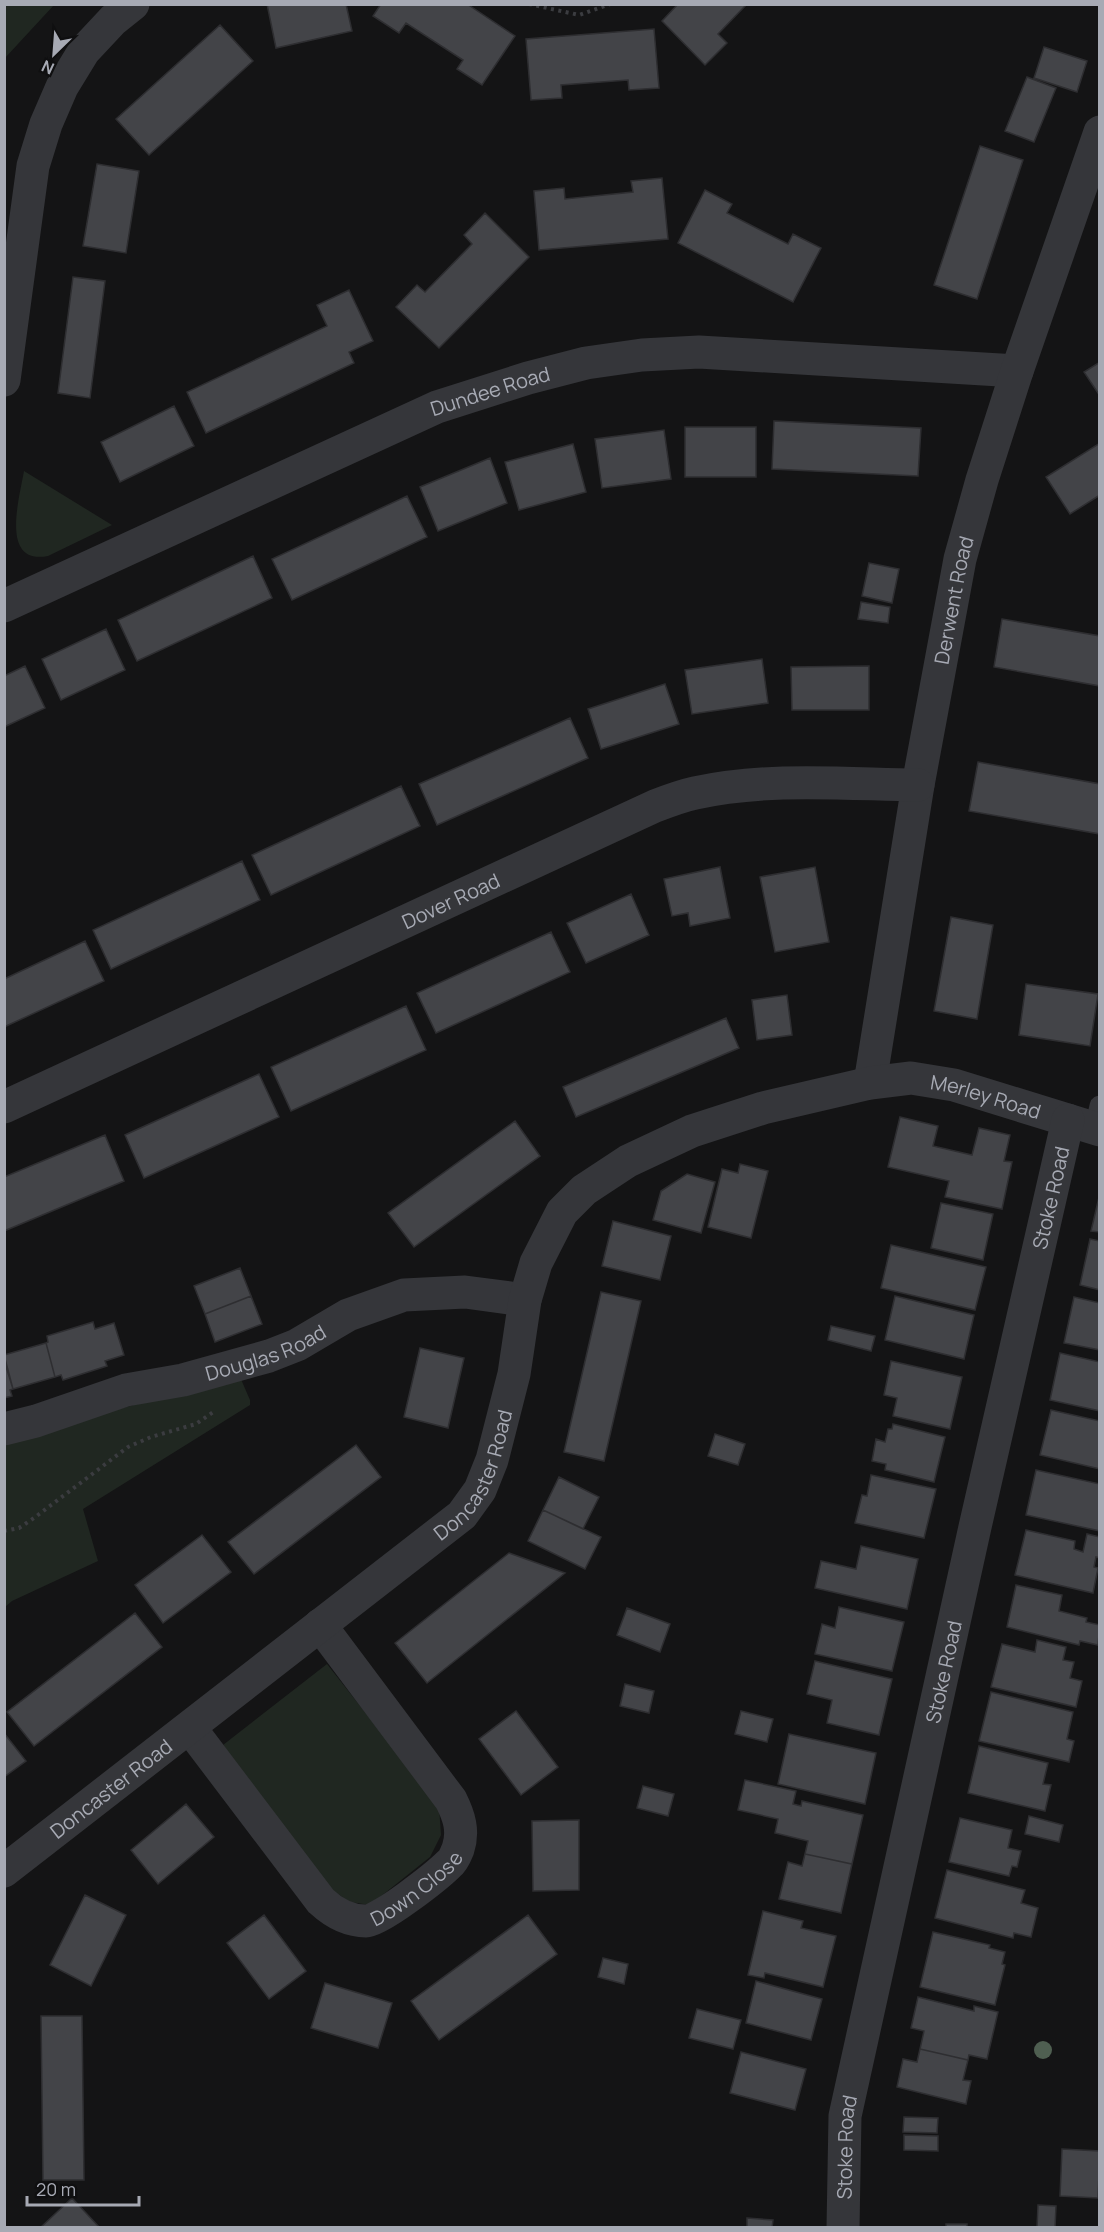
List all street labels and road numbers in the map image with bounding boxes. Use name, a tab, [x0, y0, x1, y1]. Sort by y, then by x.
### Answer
street label: Dundee Road	[427, 359, 553, 422]
street label: Derwent Road	[927, 533, 979, 666]
street label: Dover Road	[397, 866, 504, 935]
street label: Merley Road	[929, 1068, 1044, 1125]
street label: Stoke Road	[1025, 1144, 1075, 1252]
street label: Douglas Road	[202, 1318, 331, 1387]
street label: Doncaster Road	[428, 1407, 518, 1546]
street label: Stoke Road	[919, 1618, 968, 1726]
street label: Doncaster Road	[44, 1732, 177, 1844]
street label: Down Close	[365, 1846, 468, 1932]
street label: Stoke Road	[830, 2092, 863, 2200]

